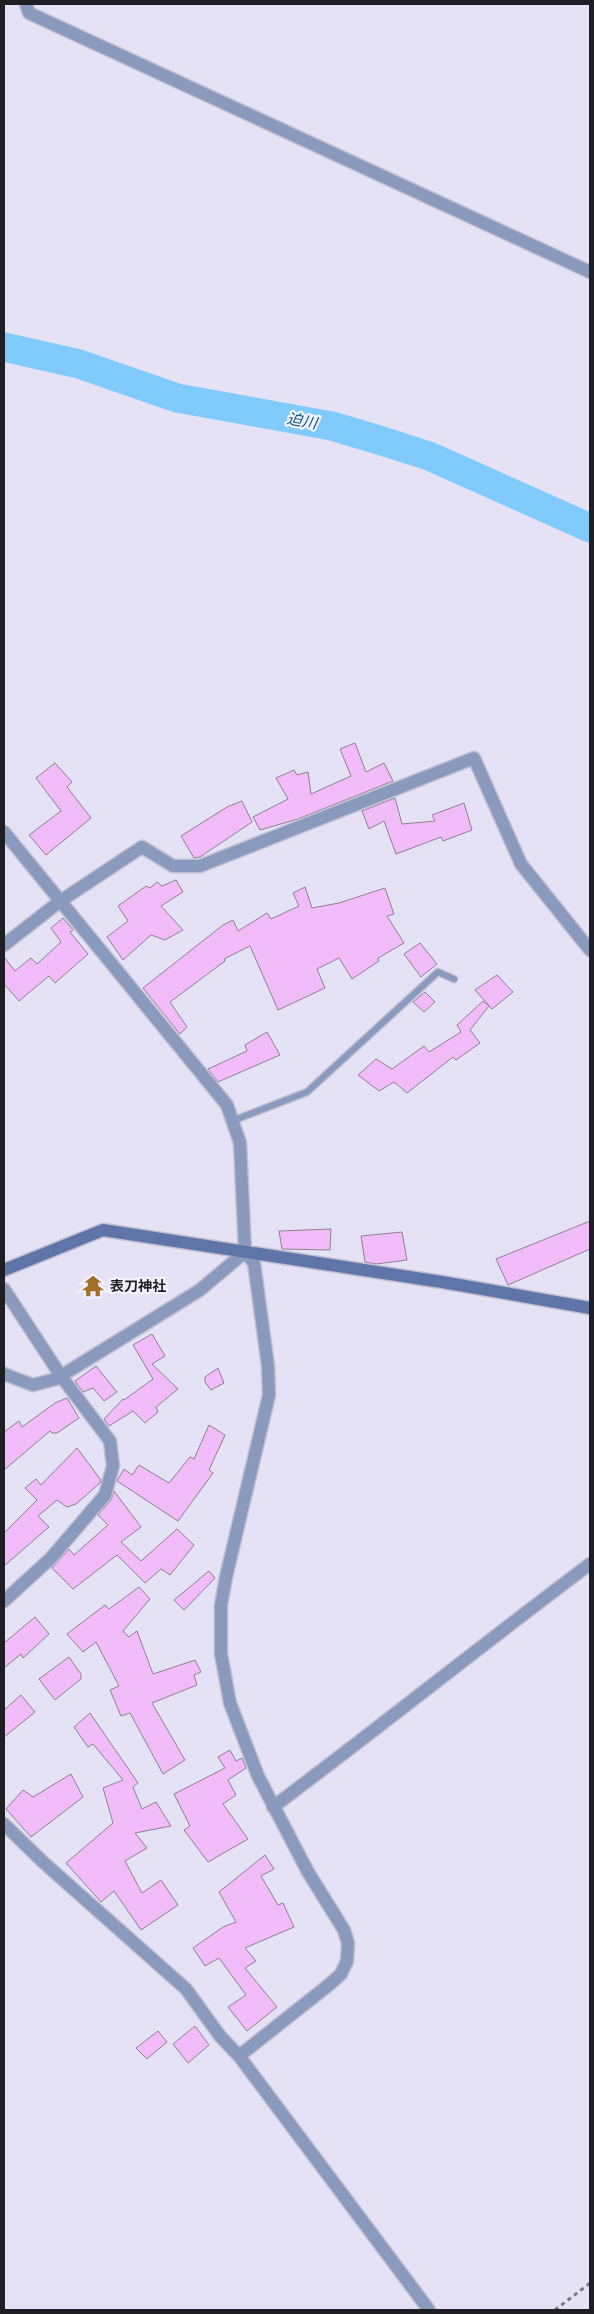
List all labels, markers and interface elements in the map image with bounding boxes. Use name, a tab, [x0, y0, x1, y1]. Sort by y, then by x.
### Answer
water label: 迫川	[286, 409, 320, 433]
temple icon: 表刀神社	[80, 1273, 106, 1299]
place label: 表刀神社	[110, 1277, 166, 1295]

